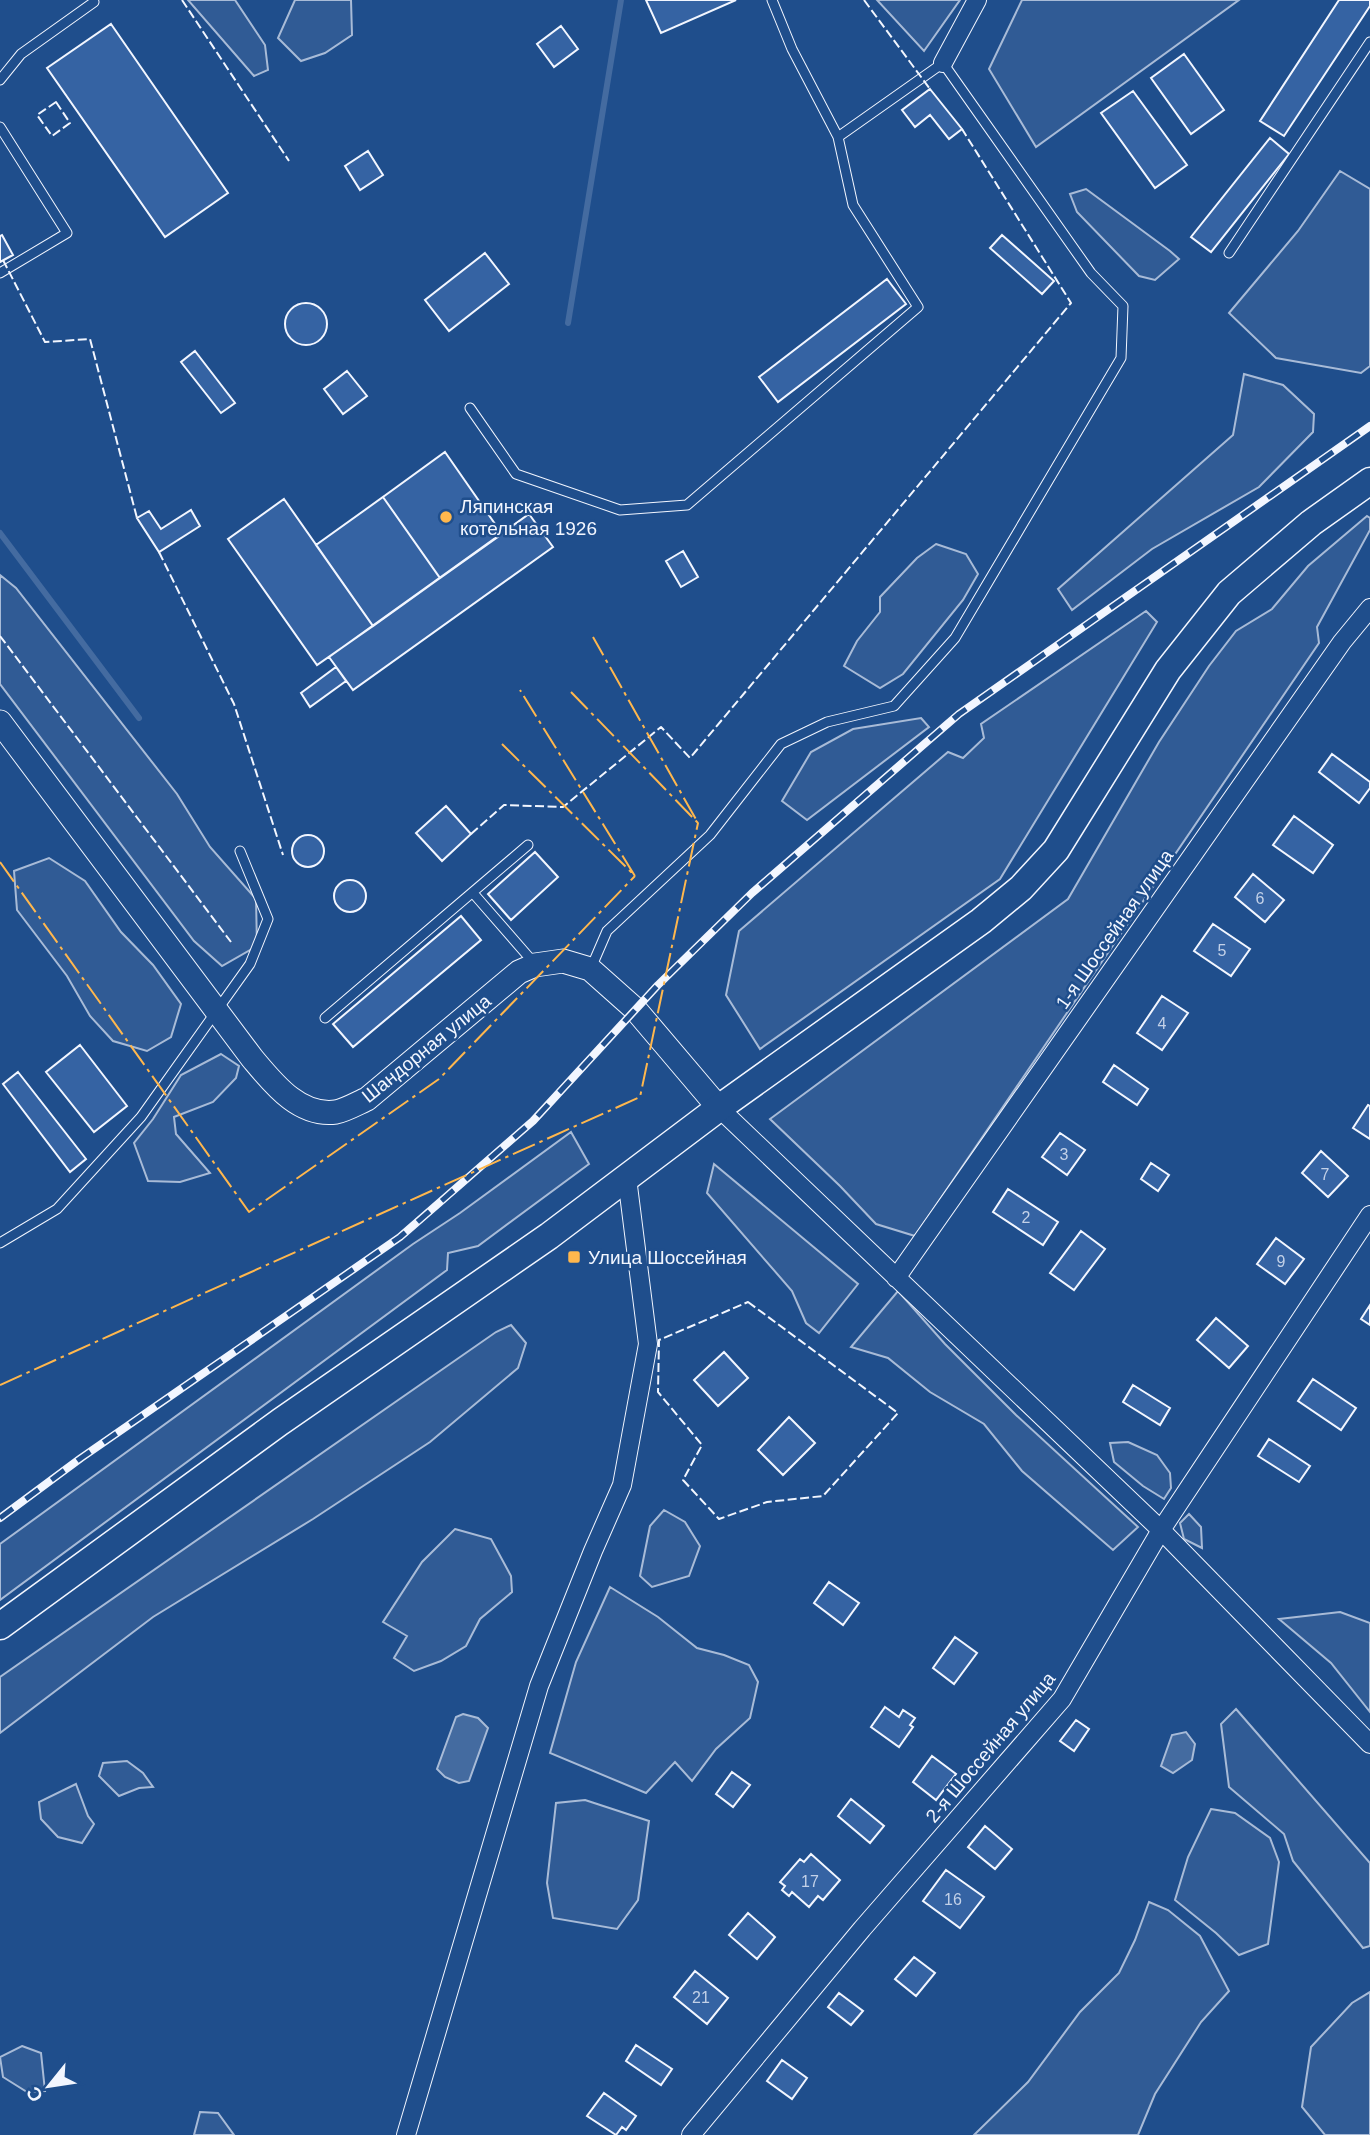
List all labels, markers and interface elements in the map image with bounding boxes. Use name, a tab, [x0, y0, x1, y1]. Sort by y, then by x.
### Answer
place label: Ляпинская котельная 1926	[460, 496, 597, 539]
marker: Ляпинская котельная 1926	[438, 509, 454, 525]
street label: 1-я Шоссейная улица	[1051, 845, 1178, 1013]
house number: 6	[1256, 890, 1265, 907]
house number: 5	[1218, 942, 1227, 959]
street label: Шандорная улица	[358, 990, 495, 1107]
house number: 4	[1158, 1015, 1167, 1032]
house number: 3	[1060, 1146, 1069, 1163]
house number: 7	[1321, 1166, 1330, 1183]
house number: 2	[1022, 1209, 1031, 1226]
place label: Улица Шоссейная	[588, 1247, 747, 1268]
marker: Улица Шоссейная	[566, 1249, 582, 1265]
house number: 9	[1277, 1253, 1286, 1270]
street label: 2-я Шоссейная улица	[921, 1668, 1060, 1827]
house number: 17	[801, 1873, 819, 1890]
house number: 16	[944, 1891, 962, 1908]
house number: 21	[692, 1989, 710, 2006]
north arrow	[14, 2051, 84, 2121]
text: С	[22, 2083, 47, 2105]

